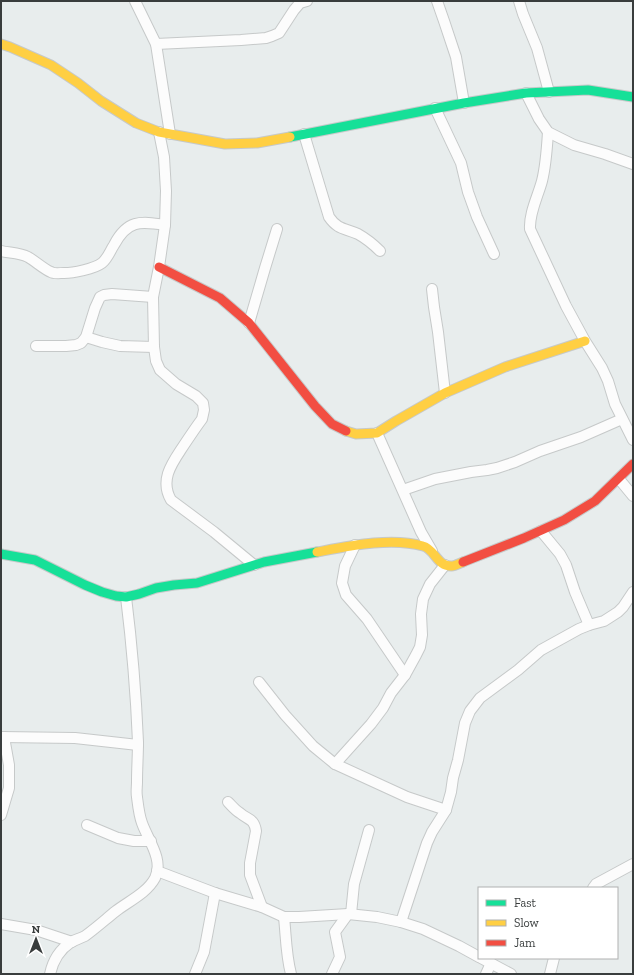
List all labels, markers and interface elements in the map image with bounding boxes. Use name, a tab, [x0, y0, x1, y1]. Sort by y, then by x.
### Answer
legend	[478, 887, 618, 959]
text: Fast	[514, 896, 537, 910]
text: Slow	[514, 916, 540, 930]
north arrow	[16, 919, 56, 959]
text: N	[32, 923, 41, 936]
text: Jam	[514, 936, 536, 950]

